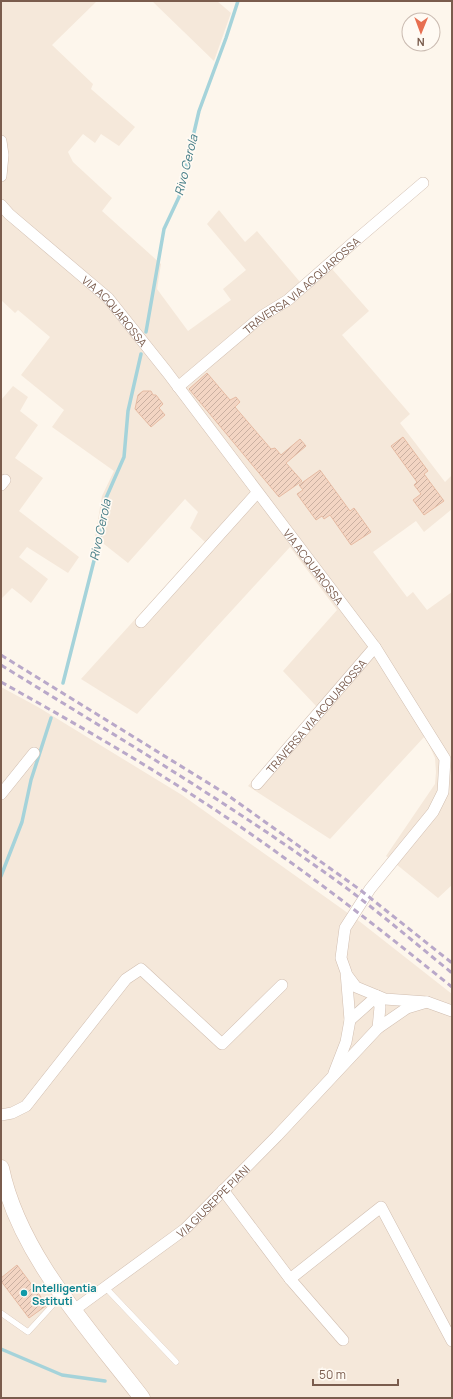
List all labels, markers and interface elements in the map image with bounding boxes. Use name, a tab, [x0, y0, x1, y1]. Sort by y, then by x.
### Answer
north arrow	[401, 12, 441, 52]
text: N	[417, 35, 425, 50]
water label: Rivo Cerola	[170, 132, 202, 197]
street label: TRAVERSA VIA ACQUAROSSA	[239, 233, 363, 337]
street label: VIA ACQUAROSSA	[79, 272, 151, 349]
water label: Rivo Cerola	[85, 497, 115, 562]
street label: VIA ACQUAROSSA	[280, 525, 347, 607]
street label: TRAVERSA VIA ACQUAROSSA	[262, 655, 369, 776]
street label: VIA GIUSEPPE PIANI	[173, 1161, 252, 1240]
place label: Intelligentia Sstituti	[32, 1280, 97, 1308]
marker: Intelligentia Sstituti	[19, 1288, 29, 1298]
scale bar	[313, 1361, 398, 1387]
text: 50 m	[319, 1366, 346, 1383]

